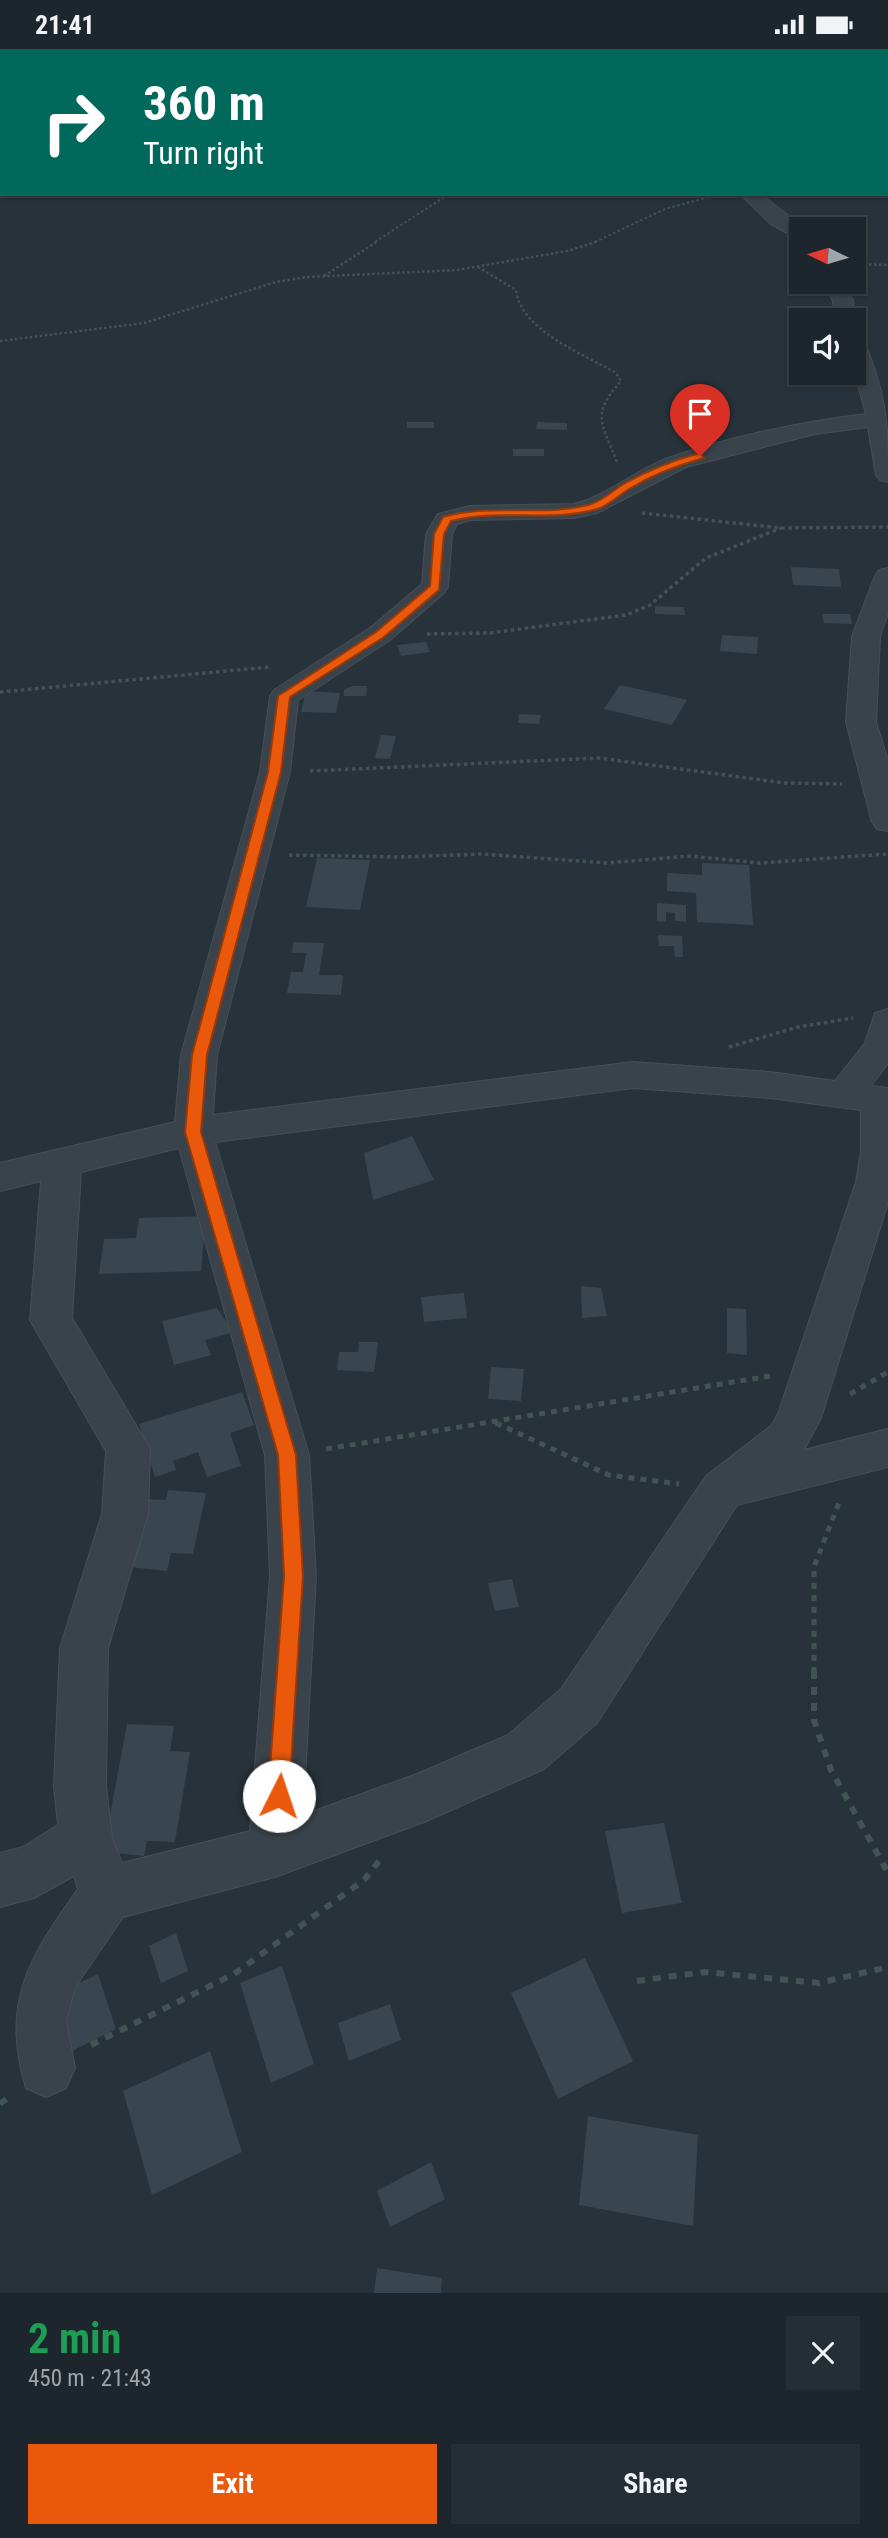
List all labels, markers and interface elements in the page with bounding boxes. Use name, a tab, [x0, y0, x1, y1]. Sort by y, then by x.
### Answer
text: 21:41	[35, 10, 95, 40]
text: 360 m	[143, 75, 265, 132]
icon: right	[28, 77, 119, 168]
text: Turn right	[143, 134, 264, 172]
north arrow	[789, 217, 866, 294]
map controls	[789, 217, 866, 385]
button: sound	[789, 308, 866, 385]
pin	[670, 384, 730, 456]
icon: arrive	[681, 395, 719, 433]
position arrow	[242, 1759, 316, 1833]
text: 2 min	[28, 2314, 121, 2363]
button: close	[786, 2316, 860, 2390]
text: 450 m · 21:43	[28, 2365, 152, 2392]
button: Exit	[28, 2444, 437, 2524]
button: Share	[451, 2444, 860, 2524]

